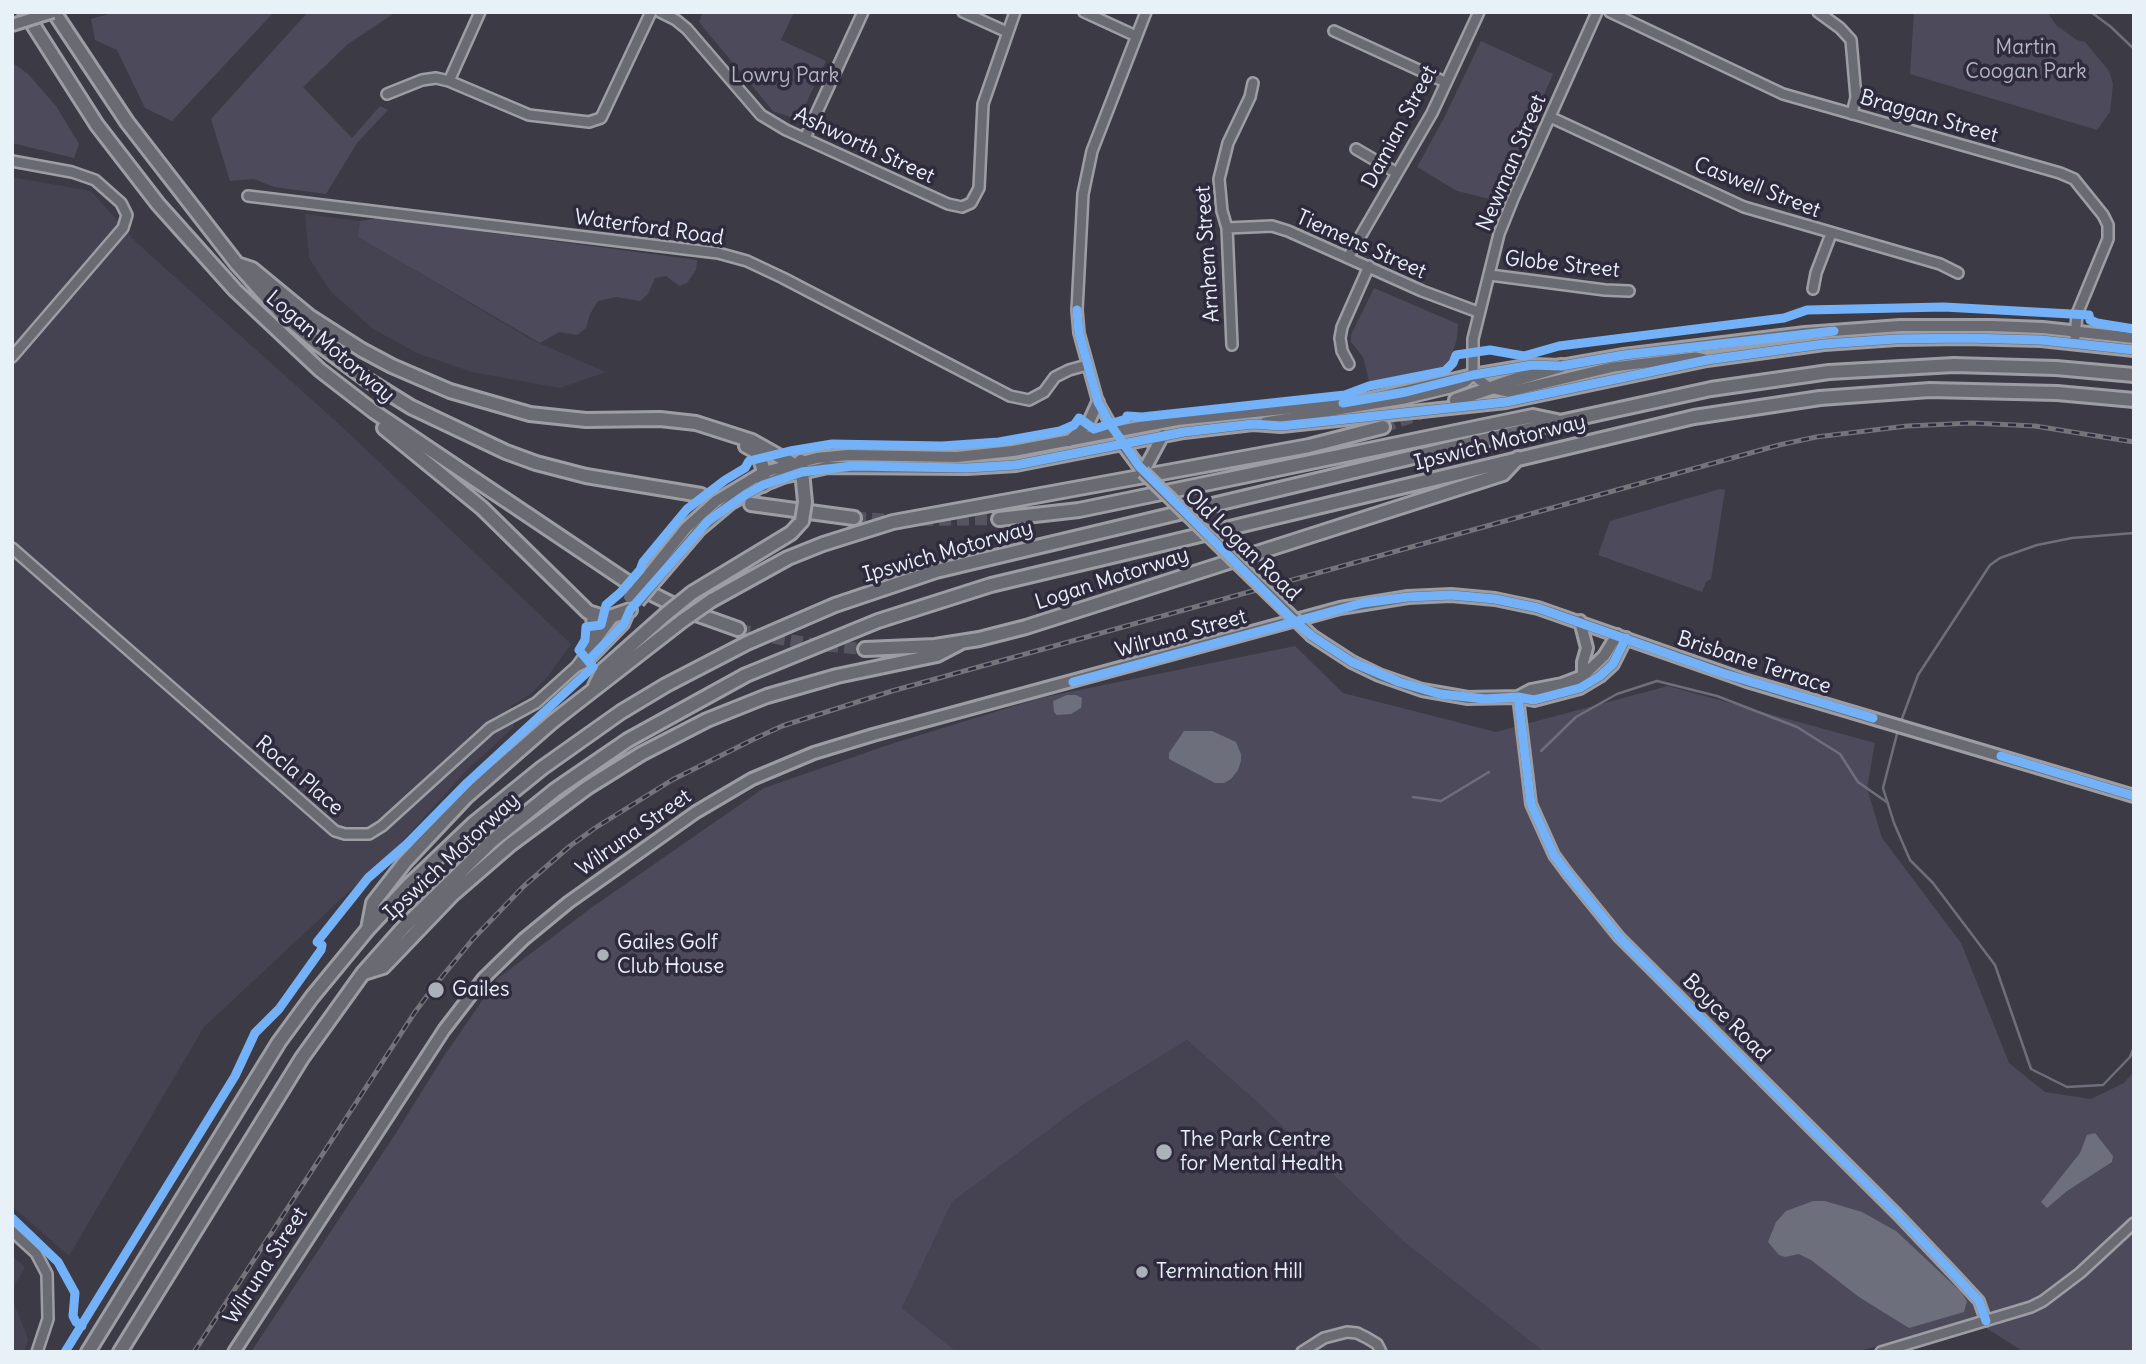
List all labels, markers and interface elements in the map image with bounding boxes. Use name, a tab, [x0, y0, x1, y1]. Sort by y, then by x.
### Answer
park label: Martin Coogan Park	[1965, 35, 2087, 85]
street label: Damian Street	[1357, 61, 1443, 193]
park label: Lowry Park	[731, 63, 839, 89]
street label: Braggan Street	[1857, 85, 2001, 149]
street label: Newman Street	[1472, 91, 1552, 235]
street label: Ashworth Street	[790, 102, 938, 190]
street label: Caswell Street	[1690, 152, 1824, 224]
street label: Arnhem Street	[1191, 185, 1225, 323]
street label: Waterford Road	[573, 205, 725, 251]
street label: Tiemens Street	[1292, 205, 1430, 285]
street label: Globe Street	[1503, 246, 1621, 284]
street label: Logan Motorway	[261, 286, 399, 408]
street label: Ipswich Motorway	[1412, 410, 1588, 476]
street label: Old Logan Road	[1179, 483, 1305, 607]
street label: Ipswich Motorway	[860, 516, 1036, 588]
street label: Logan Motorway	[1032, 542, 1192, 616]
street label: Wilruna Street	[1113, 604, 1249, 664]
street label: Brisbane Terrace	[1674, 626, 1834, 700]
street label: Rocla Place	[250, 731, 348, 821]
street label: Wilruna Street	[572, 784, 696, 882]
street label: Ipswich Motorway	[379, 788, 525, 926]
place label: Gailes Golf Club House	[617, 930, 724, 980]
marker: Gailes Golf Club House	[595, 947, 611, 963]
street label: Boyce Road	[1677, 969, 1775, 1067]
place label: Gailes	[452, 977, 509, 1003]
marker: Gailes	[426, 980, 446, 1000]
place label: The Park Centre for Mental Health	[1180, 1127, 1343, 1177]
marker: The Park Centre for Mental Health	[1154, 1142, 1174, 1162]
street label: Wilruna Street	[219, 1203, 313, 1329]
place label: Termination Hill	[1156, 1259, 1303, 1285]
marker: Termination Hill	[1134, 1264, 1150, 1280]

